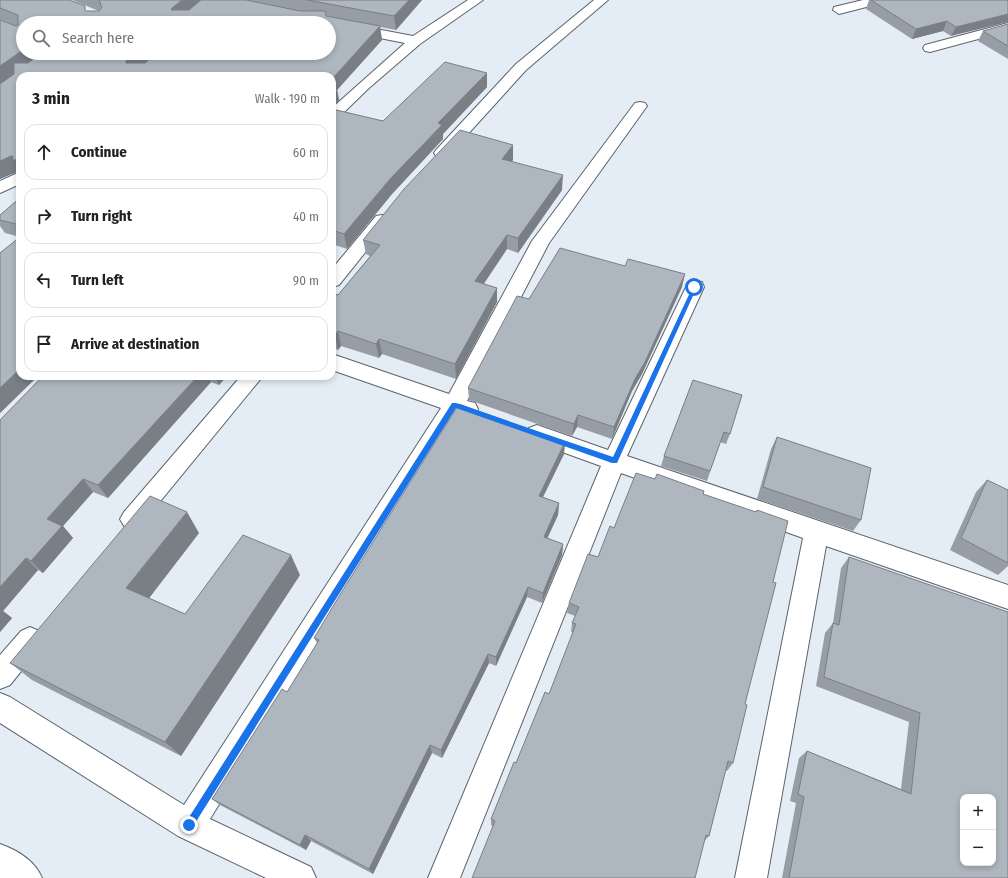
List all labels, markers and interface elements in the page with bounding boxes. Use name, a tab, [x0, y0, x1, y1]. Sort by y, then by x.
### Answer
search box	[16, 16, 336, 60]
icon: search	[30, 27, 52, 49]
text: Search here	[62, 29, 134, 47]
text: 3 min	[32, 88, 70, 109]
text: Walk · 190 m	[255, 91, 320, 106]
icon: ahead	[33, 141, 55, 163]
text: Continue	[71, 143, 127, 161]
text: 60 m	[293, 145, 319, 160]
icon: right	[33, 205, 55, 227]
text: Turn right	[71, 207, 132, 225]
text: 40 m	[293, 209, 319, 224]
icon: left	[33, 269, 55, 291]
text: Turn left	[71, 271, 124, 289]
text: 90 m	[293, 273, 319, 288]
route start	[685, 278, 703, 296]
icon: arrive	[33, 333, 55, 355]
text: Arrive at destination	[71, 335, 199, 353]
map controls	[960, 794, 996, 866]
button: +	[960, 794, 996, 830]
route end	[180, 816, 198, 834]
button: −	[960, 830, 996, 866]

